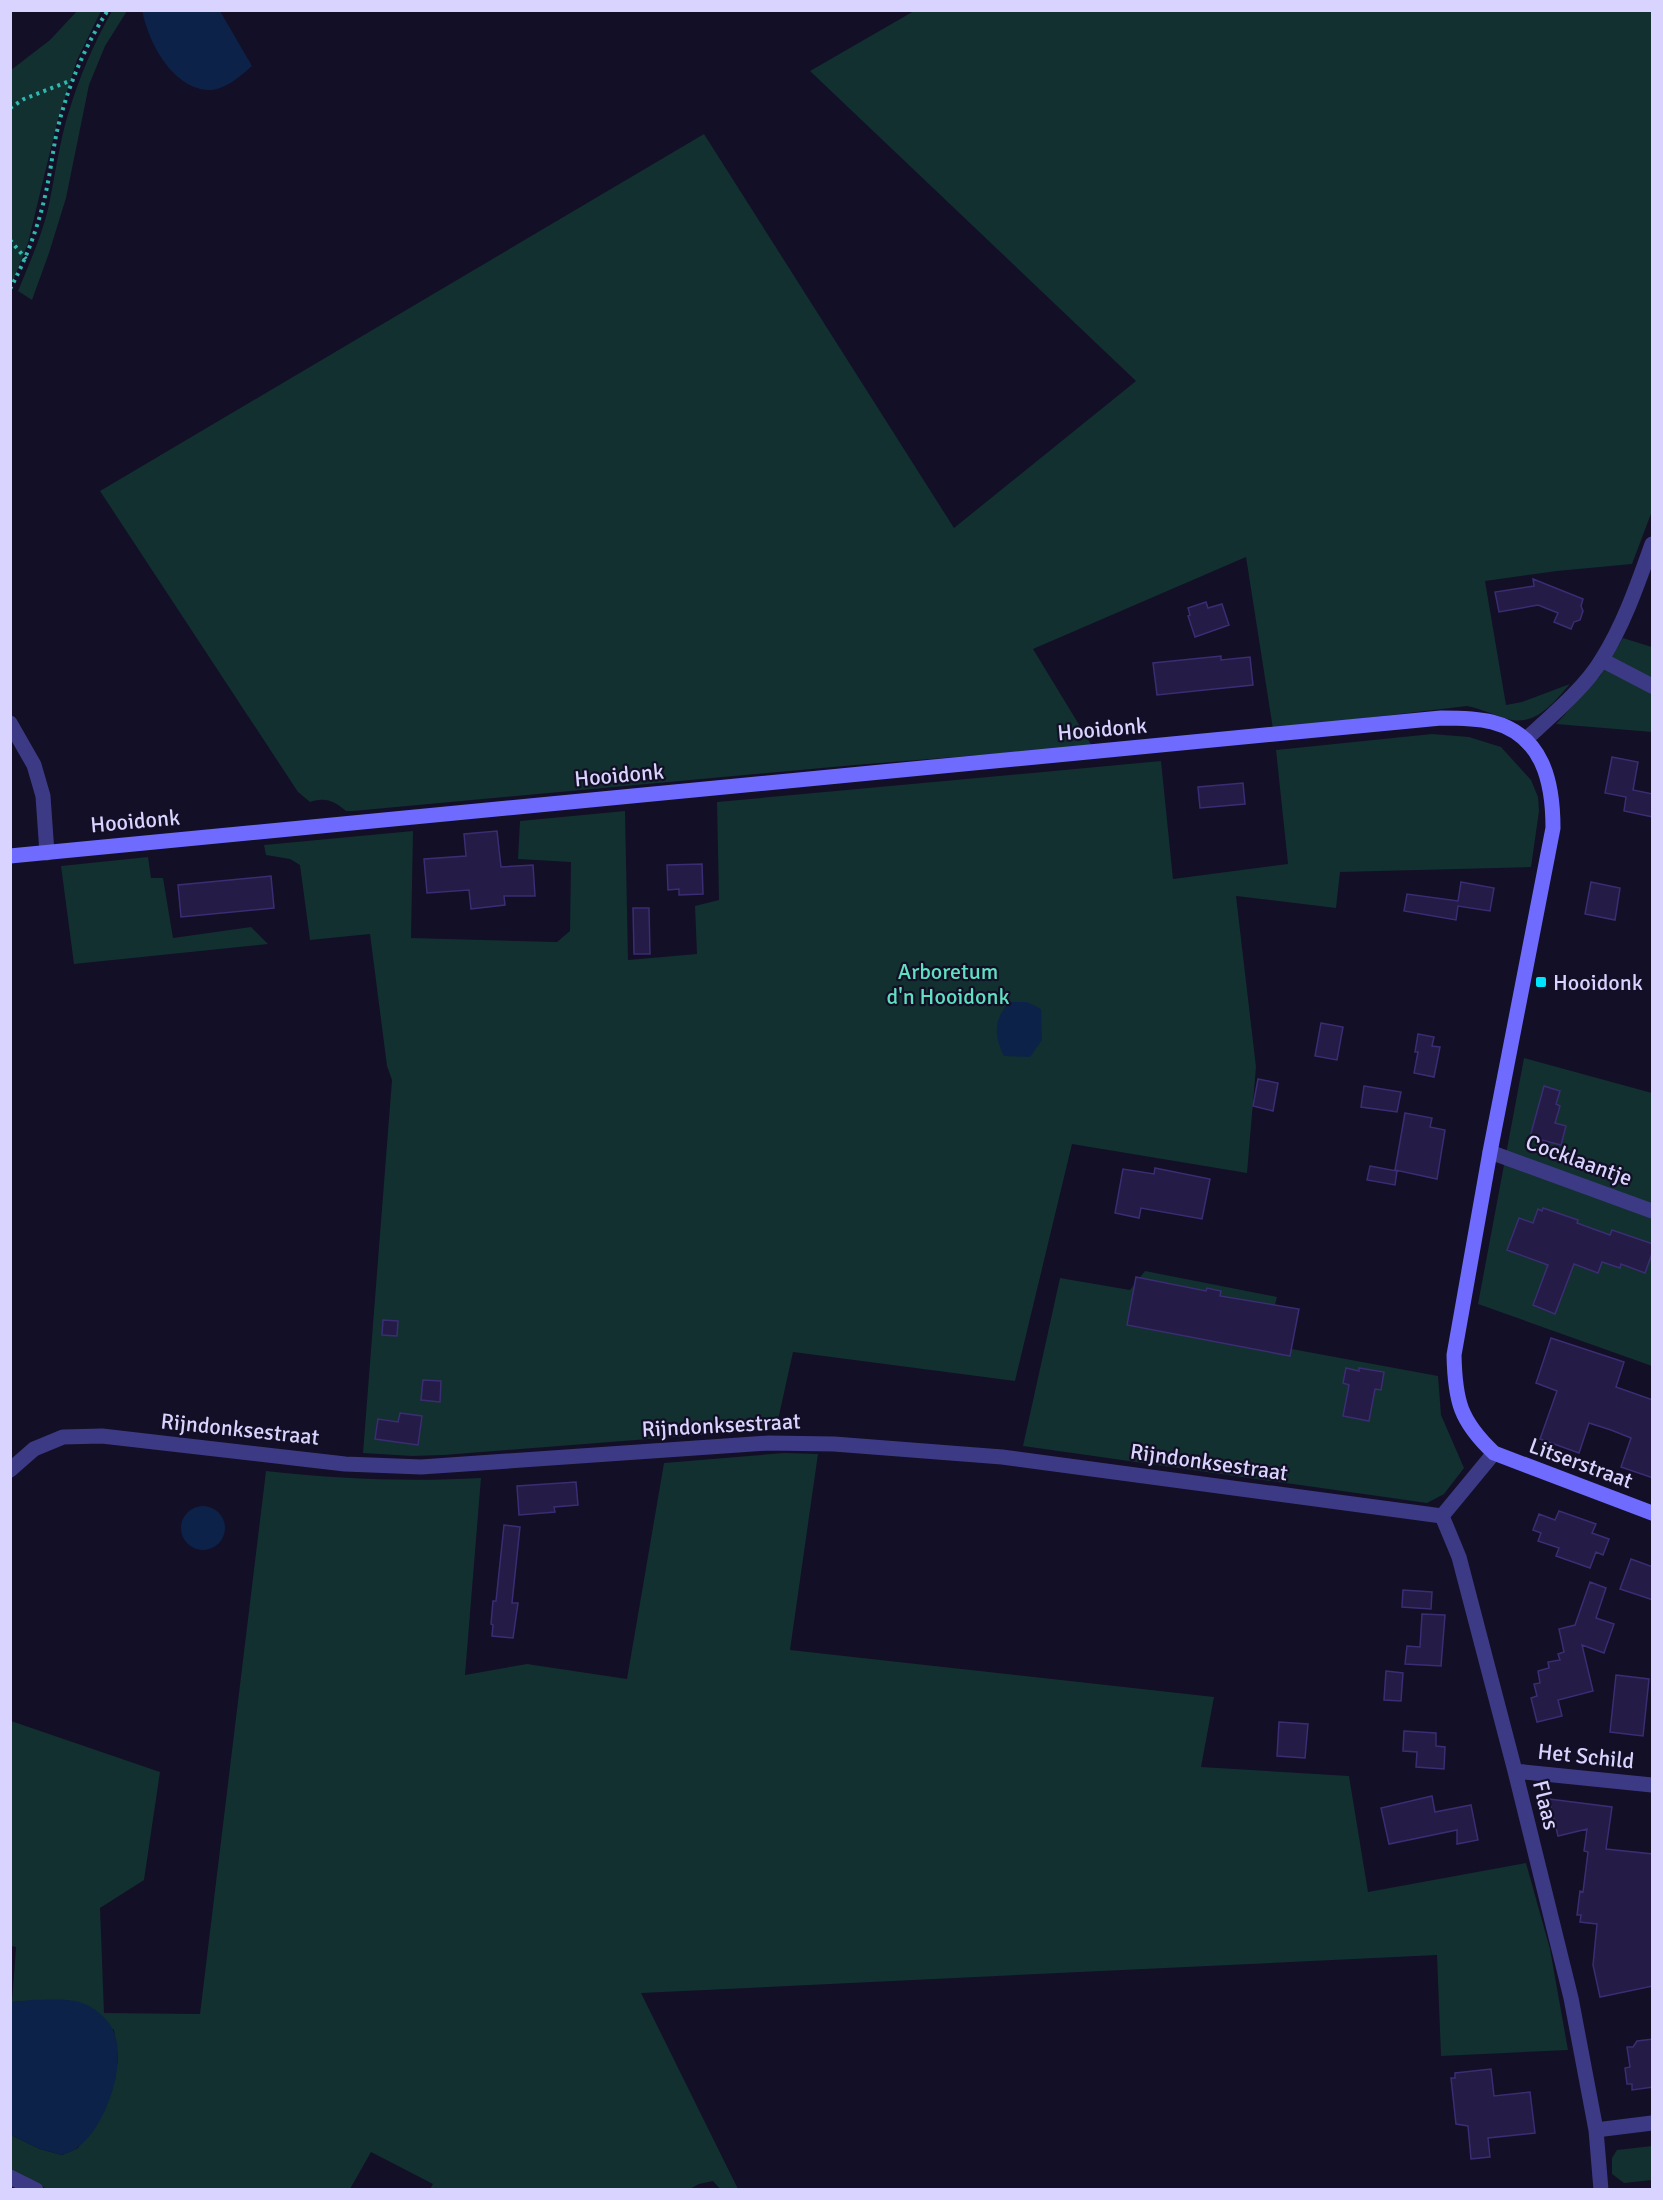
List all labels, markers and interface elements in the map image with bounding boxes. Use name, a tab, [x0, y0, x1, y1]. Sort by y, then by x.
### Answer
street label: Hooidonk	[1056, 712, 1148, 746]
street label: Hooidonk	[573, 758, 665, 792]
street label: Hooidonk	[89, 804, 181, 838]
park label: Arboretum d'n Hooidonk	[887, 958, 1009, 1010]
place label: Hooidonk	[1553, 969, 1643, 996]
marker: Hooidonk	[1534, 975, 1548, 989]
street label: Cocklaantje	[1522, 1128, 1636, 1192]
street label: Rijndonksestraat	[159, 1407, 321, 1451]
street label: Rijndonksestraat	[641, 1407, 801, 1443]
street label: Litserstraat	[1525, 1432, 1637, 1494]
street label: Rijndonksestraat	[1128, 1438, 1290, 1486]
street label: Het Schild	[1536, 1738, 1636, 1774]
street label: Flaas	[1527, 1778, 1565, 1832]

